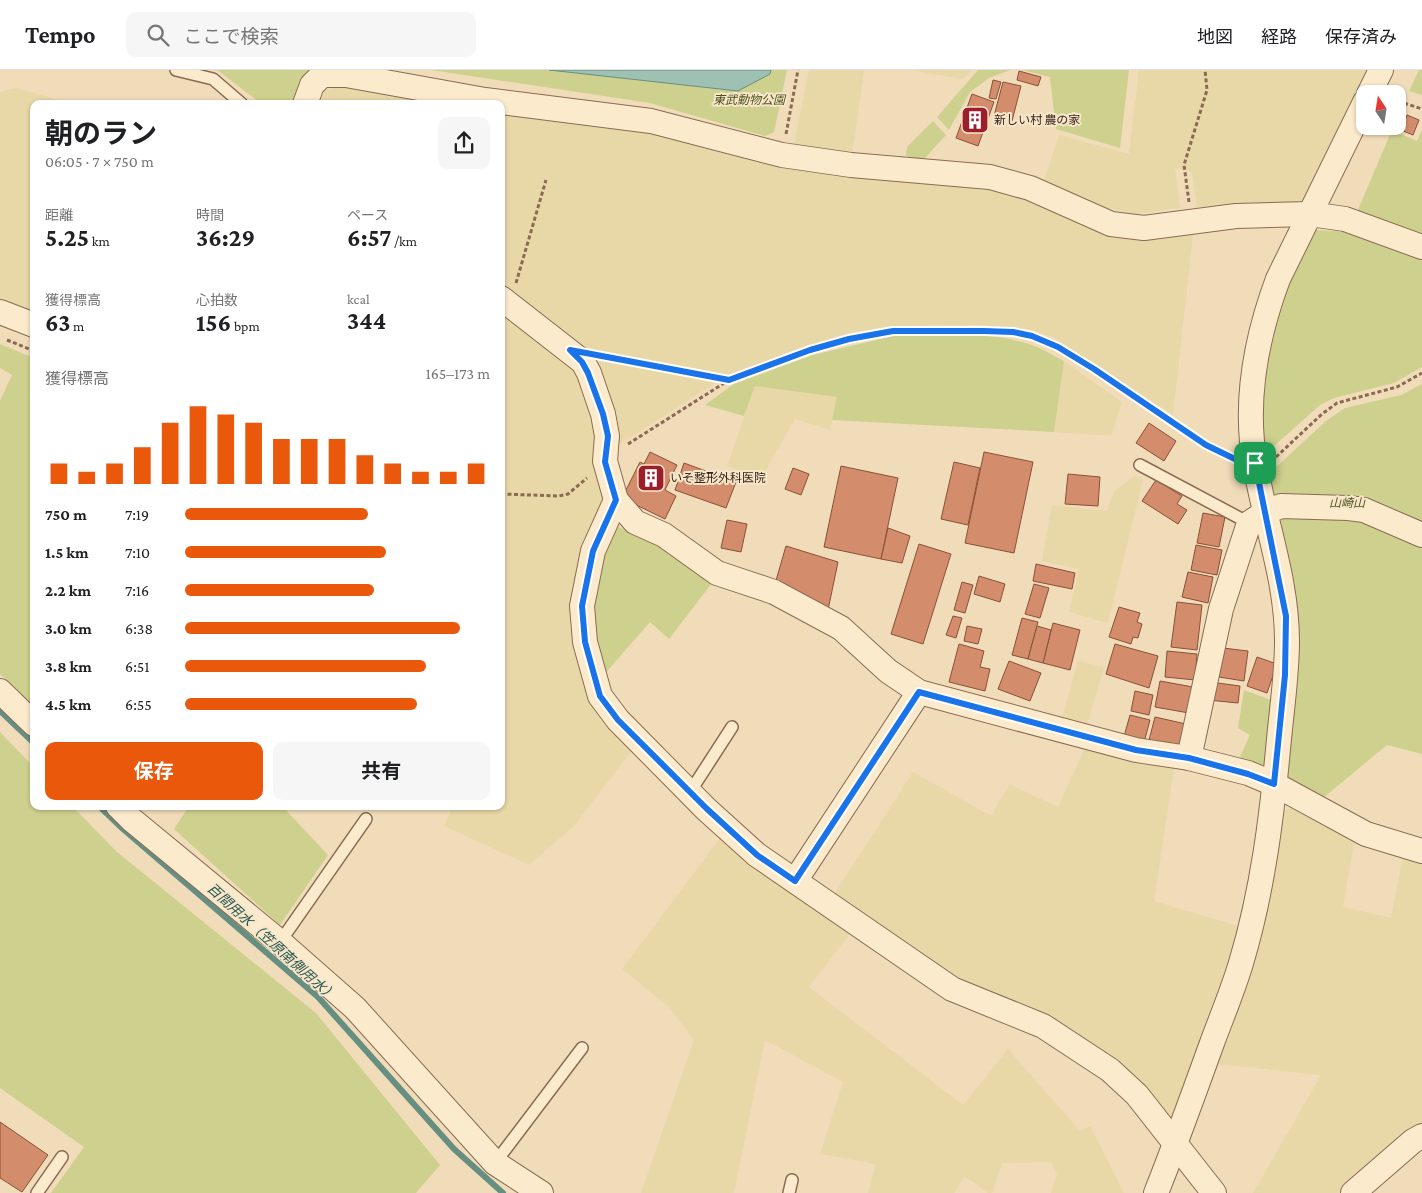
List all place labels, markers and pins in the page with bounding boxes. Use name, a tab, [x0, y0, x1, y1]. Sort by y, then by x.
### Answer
building icon: 新しい村 農の家	[960, 105, 990, 135]
place label: 新しい村 農の家	[994, 113, 1080, 127]
pin	[1234, 442, 1276, 484]
building icon: いそ整形外科医院	[636, 463, 666, 493]
place label: いそ整形外科医院	[670, 471, 766, 485]

